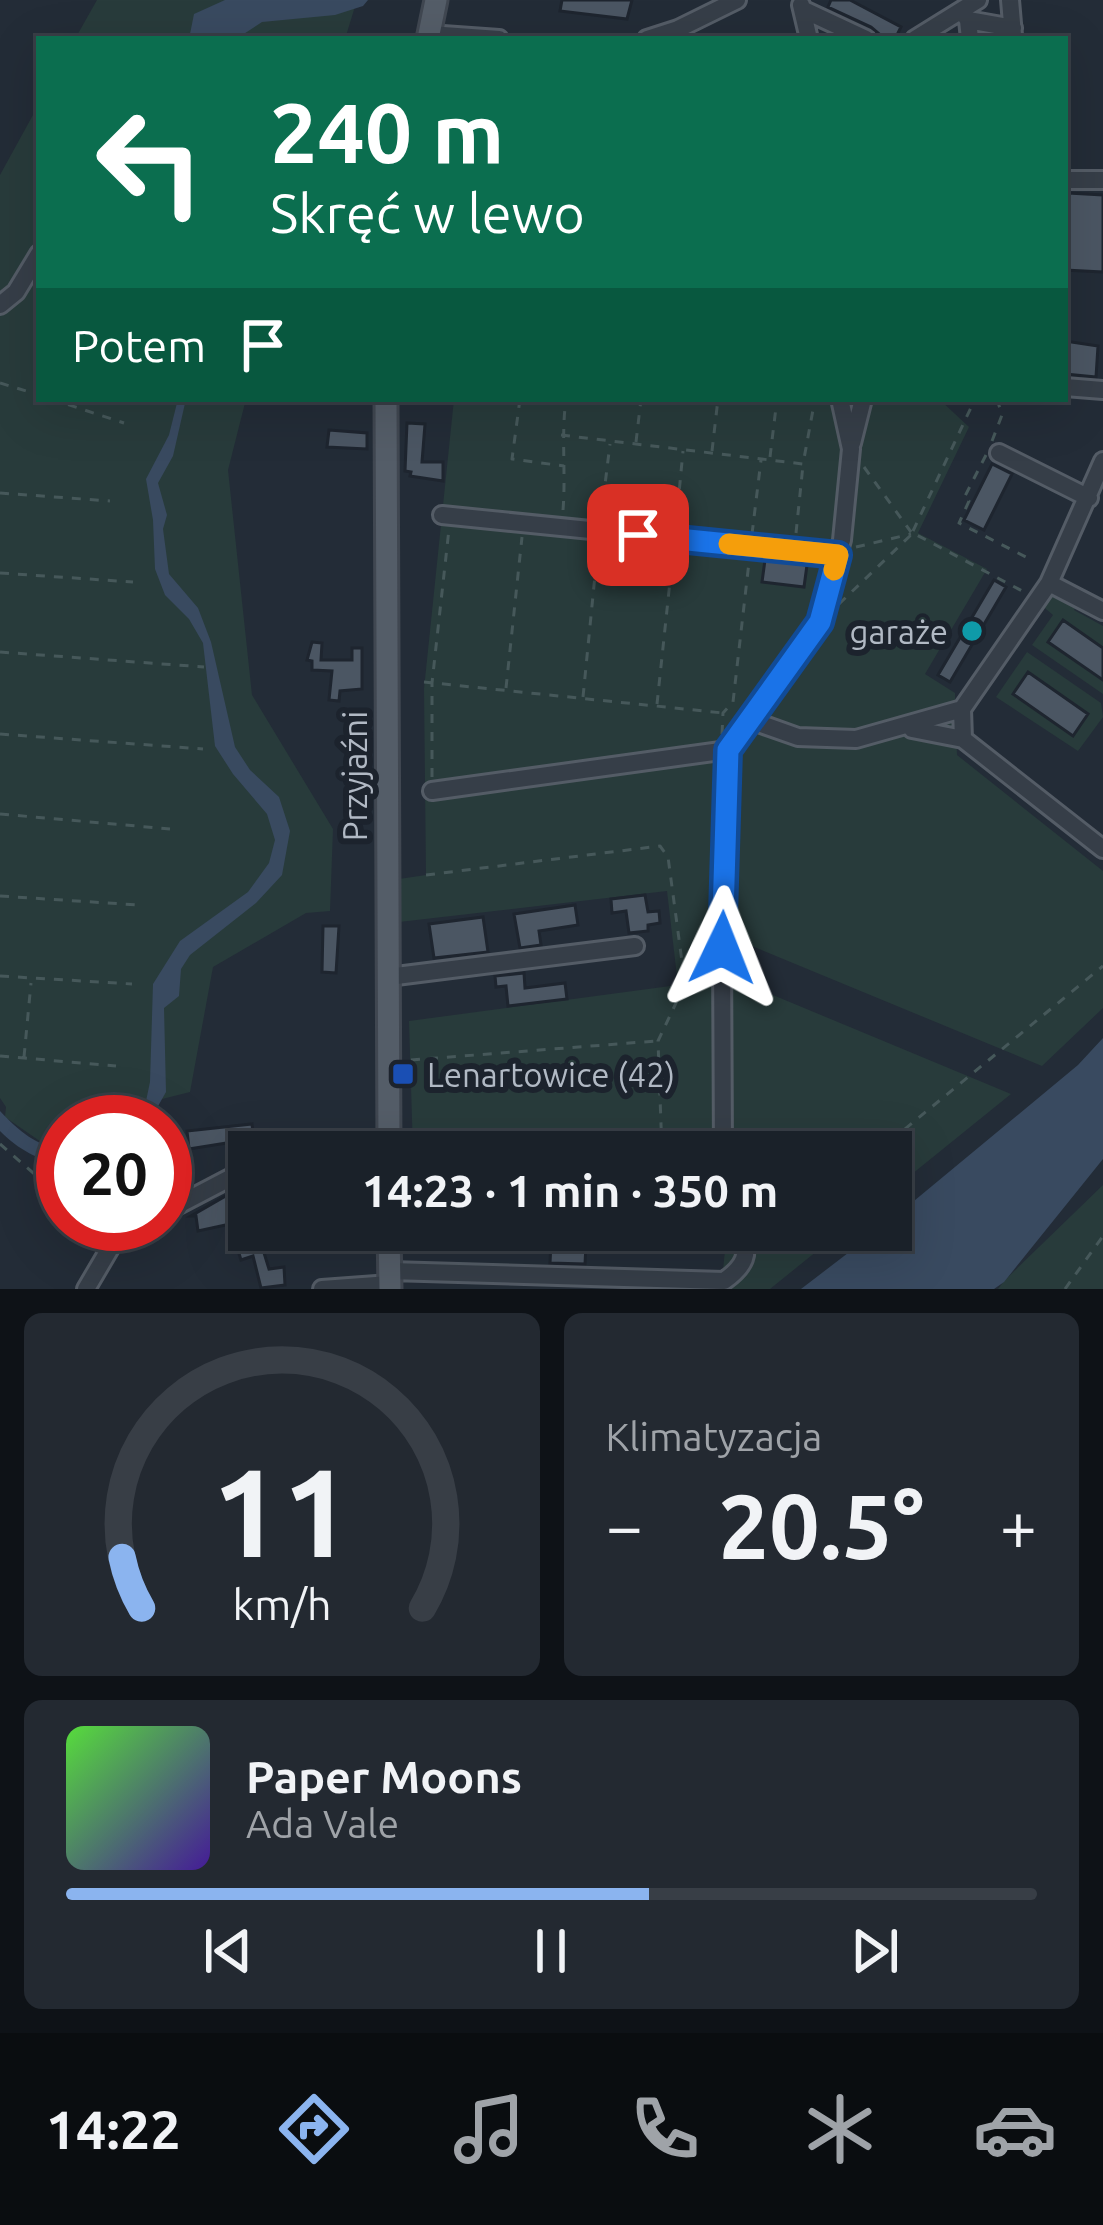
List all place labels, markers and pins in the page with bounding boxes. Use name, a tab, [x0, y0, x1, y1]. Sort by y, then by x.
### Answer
pin	[587, 484, 689, 586]
place label: garaże	[850, 613, 948, 650]
marker: garaże	[959, 618, 985, 644]
place label: Lenartowice (42)	[427, 1056, 675, 1094]
marker: Lenartowice (42)	[390, 1061, 416, 1087]

